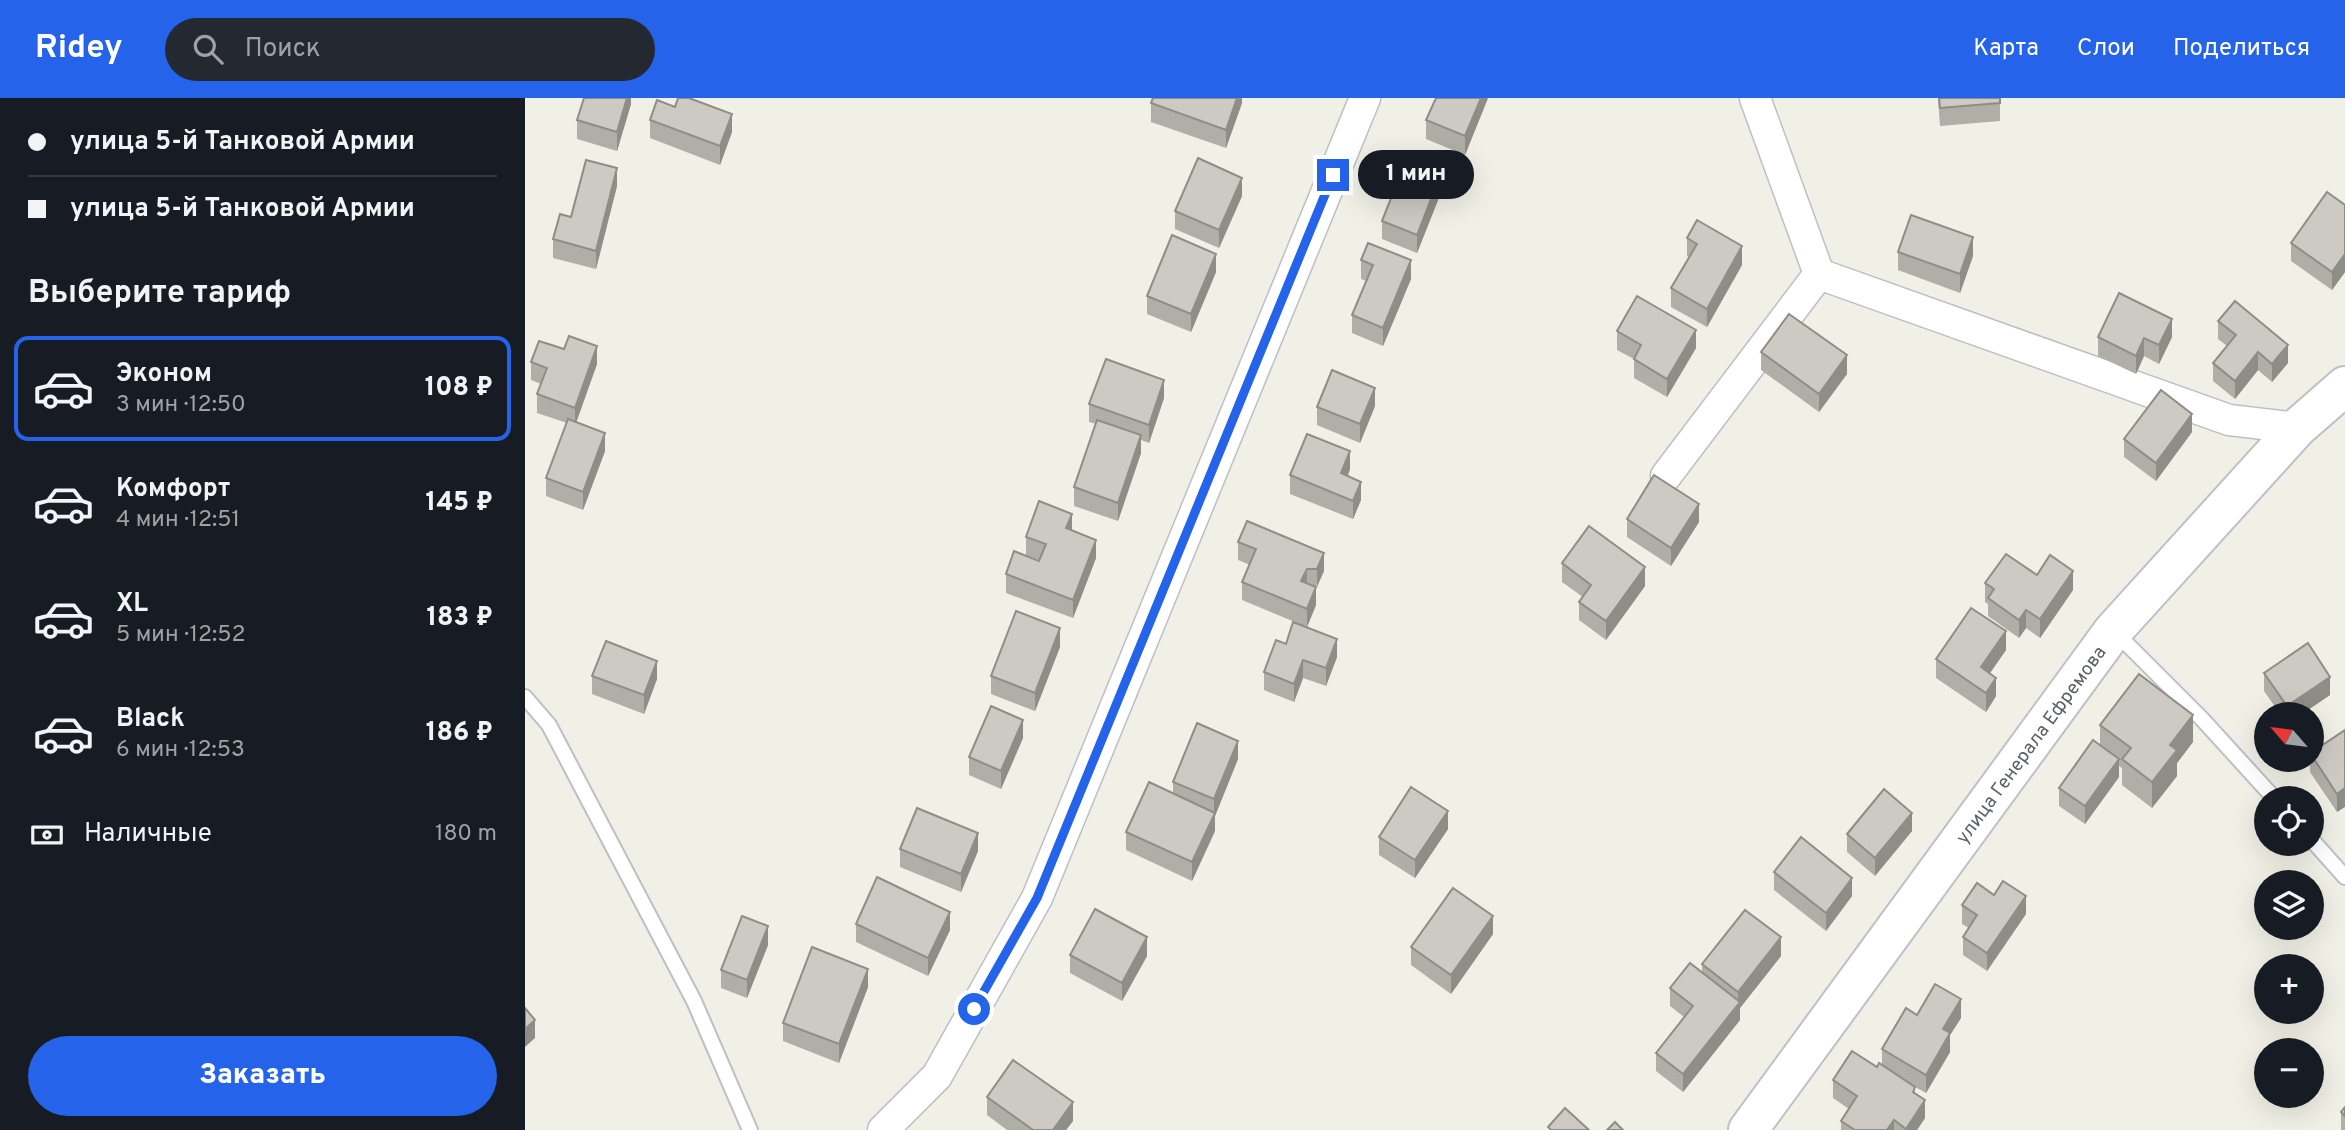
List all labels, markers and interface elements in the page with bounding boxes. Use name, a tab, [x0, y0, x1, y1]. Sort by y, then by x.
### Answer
search box	[165, 18, 655, 81]
text: Ridey	[35, 28, 123, 70]
icon: search	[189, 30, 227, 68]
text: Поиск	[245, 33, 321, 66]
text: Карта	[1973, 34, 2039, 64]
text: Слои	[2077, 34, 2135, 64]
text: Поделиться	[2173, 34, 2310, 64]
text: улица 5-й Танковой Армии	[70, 126, 415, 159]
callout: 1 мин	[1357, 150, 1473, 200]
route end	[1317, 159, 1349, 191]
text: 1 мин	[1386, 160, 1446, 189]
text: улица 5-й Танковой Армии	[70, 193, 415, 226]
text: Выберите тариф	[28, 274, 291, 314]
icon: car	[32, 357, 95, 420]
text: Эконом	[116, 358, 212, 391]
text: 108 ₽	[425, 372, 493, 405]
text: 3 мин · 12:50	[116, 391, 246, 420]
icon: car	[32, 472, 95, 535]
text: Комфорт	[116, 473, 230, 506]
text: 145 ₽	[426, 487, 493, 520]
text: 4 мин · 12:51	[116, 506, 240, 535]
icon: car	[32, 587, 95, 650]
text: XL	[116, 588, 148, 621]
text: 183 ₽	[426, 602, 493, 635]
text: 5 мин · 12:52	[116, 621, 246, 650]
street label: улица Генерала Ефремова	[1951, 642, 2112, 849]
icon: car	[32, 702, 95, 765]
north arrow	[2254, 702, 2324, 772]
map controls	[2254, 702, 2324, 1108]
text: Black	[116, 703, 185, 736]
text: 186 ₽	[426, 717, 493, 750]
text: 6 мин · 12:53	[116, 736, 245, 765]
button: locate	[2254, 786, 2324, 856]
icon: cash	[28, 816, 66, 854]
text: Наличные	[84, 818, 212, 851]
text: 180 m	[435, 820, 497, 849]
button: layers	[2254, 870, 2324, 940]
button: +	[2254, 954, 2324, 1024]
route start	[958, 993, 990, 1025]
button: Заказать	[28, 1036, 497, 1116]
button: −	[2254, 1038, 2324, 1108]

